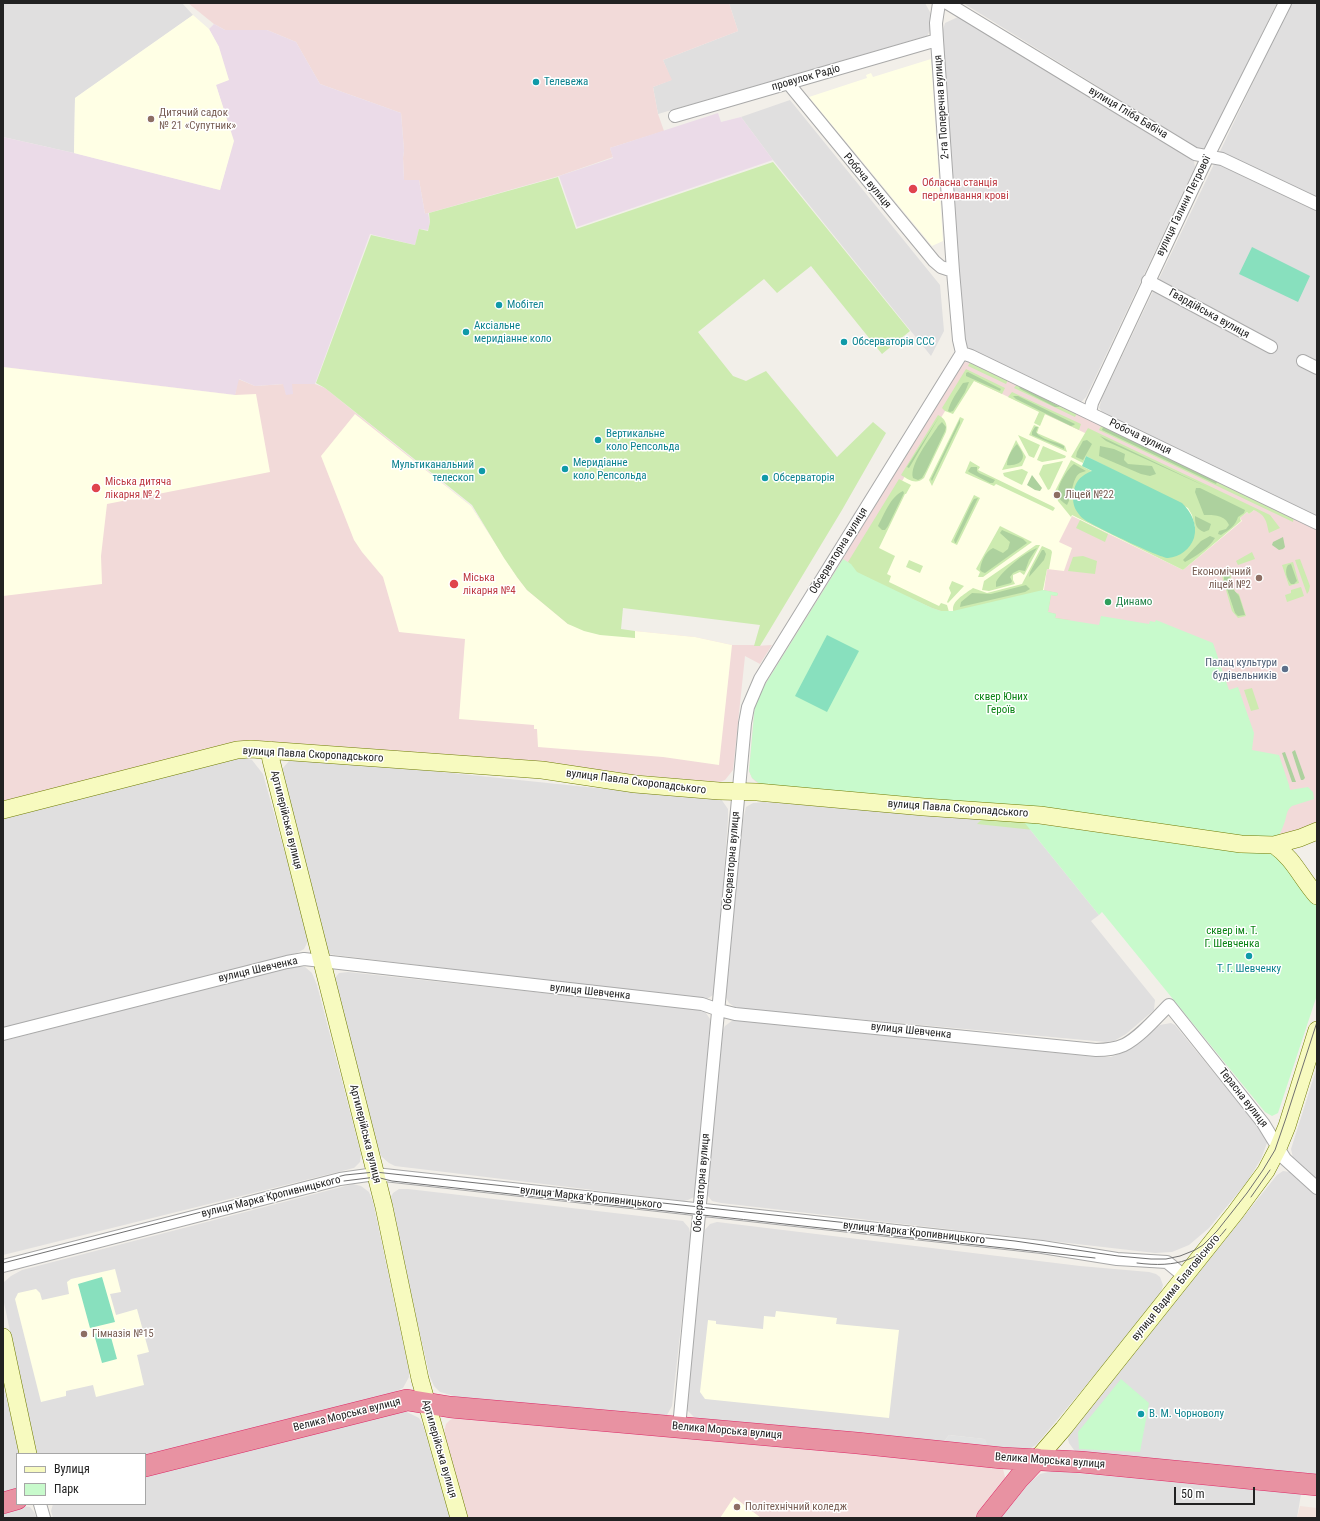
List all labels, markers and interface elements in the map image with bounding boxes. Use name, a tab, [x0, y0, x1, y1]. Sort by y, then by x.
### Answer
street label: 2-га Поперечна вулиця	[932, 54, 952, 160]
street label: провулок Радіо	[770, 62, 842, 94]
place label: Телевежа	[544, 75, 588, 89]
marker: Телевежа	[531, 77, 541, 87]
street label: вулиця Гліба Бабіча	[1086, 84, 1170, 142]
place label: Дитячий садок № 21 «Супутник»	[159, 106, 236, 132]
marker: Дитячий садок № 21 «Супутник»	[146, 114, 156, 124]
street label: Робоча вулиця	[840, 151, 894, 211]
street label: вулиця Галини Петрової	[1154, 154, 1214, 258]
place label: Обласна станція переливання крові	[922, 176, 1009, 202]
marker: Обласна станція переливання крові	[907, 183, 919, 195]
street label: Гвардійська вулиця	[1166, 286, 1252, 342]
place label: Мобітел	[507, 298, 544, 312]
marker: Мобітел	[494, 300, 504, 310]
place label: Аксіальне меридіанне коло	[474, 319, 552, 345]
marker: Аксіальне меридіанне коло	[461, 327, 471, 337]
place label: Обсерваторія ССС	[852, 335, 935, 349]
marker: Обсерваторія ССС	[839, 337, 849, 347]
street label: Робоча вулиця	[1107, 416, 1173, 458]
place label: Вертикальне коло Репсольда	[606, 427, 680, 453]
marker: Вертикальне коло Репсольда	[593, 435, 603, 445]
place label: Меридіанне коло Репсольда	[573, 456, 647, 482]
place label: Мультиканальний телескоп	[391, 458, 474, 484]
marker: Меридіанне коло Репсольда	[560, 464, 570, 474]
marker: Мультиканальний телескоп	[477, 466, 487, 476]
place label: Обсерваторія	[773, 471, 835, 485]
marker: Обсерваторія	[760, 473, 770, 483]
place label: Міська дитяча лікарня № 2	[105, 475, 171, 501]
marker: Міська дитяча лікарня № 2	[90, 482, 102, 494]
place label: Ліцей №22	[1065, 488, 1114, 502]
marker: Ліцей №22	[1052, 490, 1062, 500]
street label: Обсерваторна вулиця	[807, 505, 871, 597]
place label: Економічний ліцей №2	[1192, 565, 1251, 591]
place label: Міська лікарня №4	[463, 571, 516, 597]
marker: Економічний ліцей №2	[1254, 573, 1264, 583]
marker: Міська лікарня №4	[448, 578, 460, 590]
place label: Динамо	[1116, 595, 1152, 609]
marker: Динамо	[1103, 597, 1113, 607]
place label: Палац культури будівельників	[1205, 656, 1277, 682]
marker: Палац культури будівельників	[1280, 664, 1290, 674]
park label: сквер Юних Героїв	[974, 690, 1028, 716]
street label: вулиця Павла Скоропадського	[242, 745, 384, 765]
street label: вулиця Павла Скоропадського	[565, 767, 707, 797]
street label: Артилерійська вулиця	[267, 769, 305, 871]
street label: вулиця Павла Скоропадського	[887, 798, 1029, 820]
street label: Обсерваторна вулиця	[721, 811, 743, 911]
park label: сквер ім. Т. Г. Шевченка	[1205, 924, 1259, 950]
marker: Т. Г. Шевченку	[1244, 951, 1254, 961]
street label: вулиця Шевченка	[217, 954, 299, 986]
place label: Т. Г. Шевченку	[1217, 962, 1281, 976]
street label: вулиця Шевченка	[549, 981, 631, 1003]
street label: вулиця Шевченка	[870, 1020, 952, 1042]
street label: Терасна вулиця	[1216, 1066, 1270, 1130]
street label: Артилерійська вулиця	[346, 1083, 384, 1185]
street label: Обсерваторна вулиця	[691, 1133, 713, 1233]
street label: вулиця Марка Кропивницького	[200, 1173, 342, 1221]
street label: вулиця Марка Кропивницького	[519, 1184, 663, 1212]
street label: вулиця Марка Кропивницького	[842, 1219, 986, 1247]
street label: вулиця Вадима Благовісного	[1129, 1232, 1223, 1344]
place label: Гімназія №15	[92, 1327, 154, 1341]
marker: Гімназія №15	[79, 1329, 89, 1339]
street label: Велика Морська вулиця	[292, 1395, 402, 1435]
street label: Артилерійська вулиця	[419, 1398, 459, 1500]
place label: В. М. Чорноволу	[1149, 1407, 1224, 1421]
marker: В. М. Чорноволу	[1136, 1409, 1146, 1419]
street label: Велика Морська вулиця	[671, 1420, 783, 1442]
street label: Велика Морська вулиця	[995, 1451, 1105, 1471]
legend	[16, 1453, 146, 1505]
text: Вулиця	[54, 1462, 90, 1476]
scale bar	[1176, 1479, 1257, 1505]
text: Парк	[54, 1482, 79, 1496]
text: 50 m	[1181, 1487, 1205, 1501]
place label: Політехнічний коледж	[745, 1500, 847, 1514]
marker: Політехнічний коледж	[732, 1502, 742, 1512]

